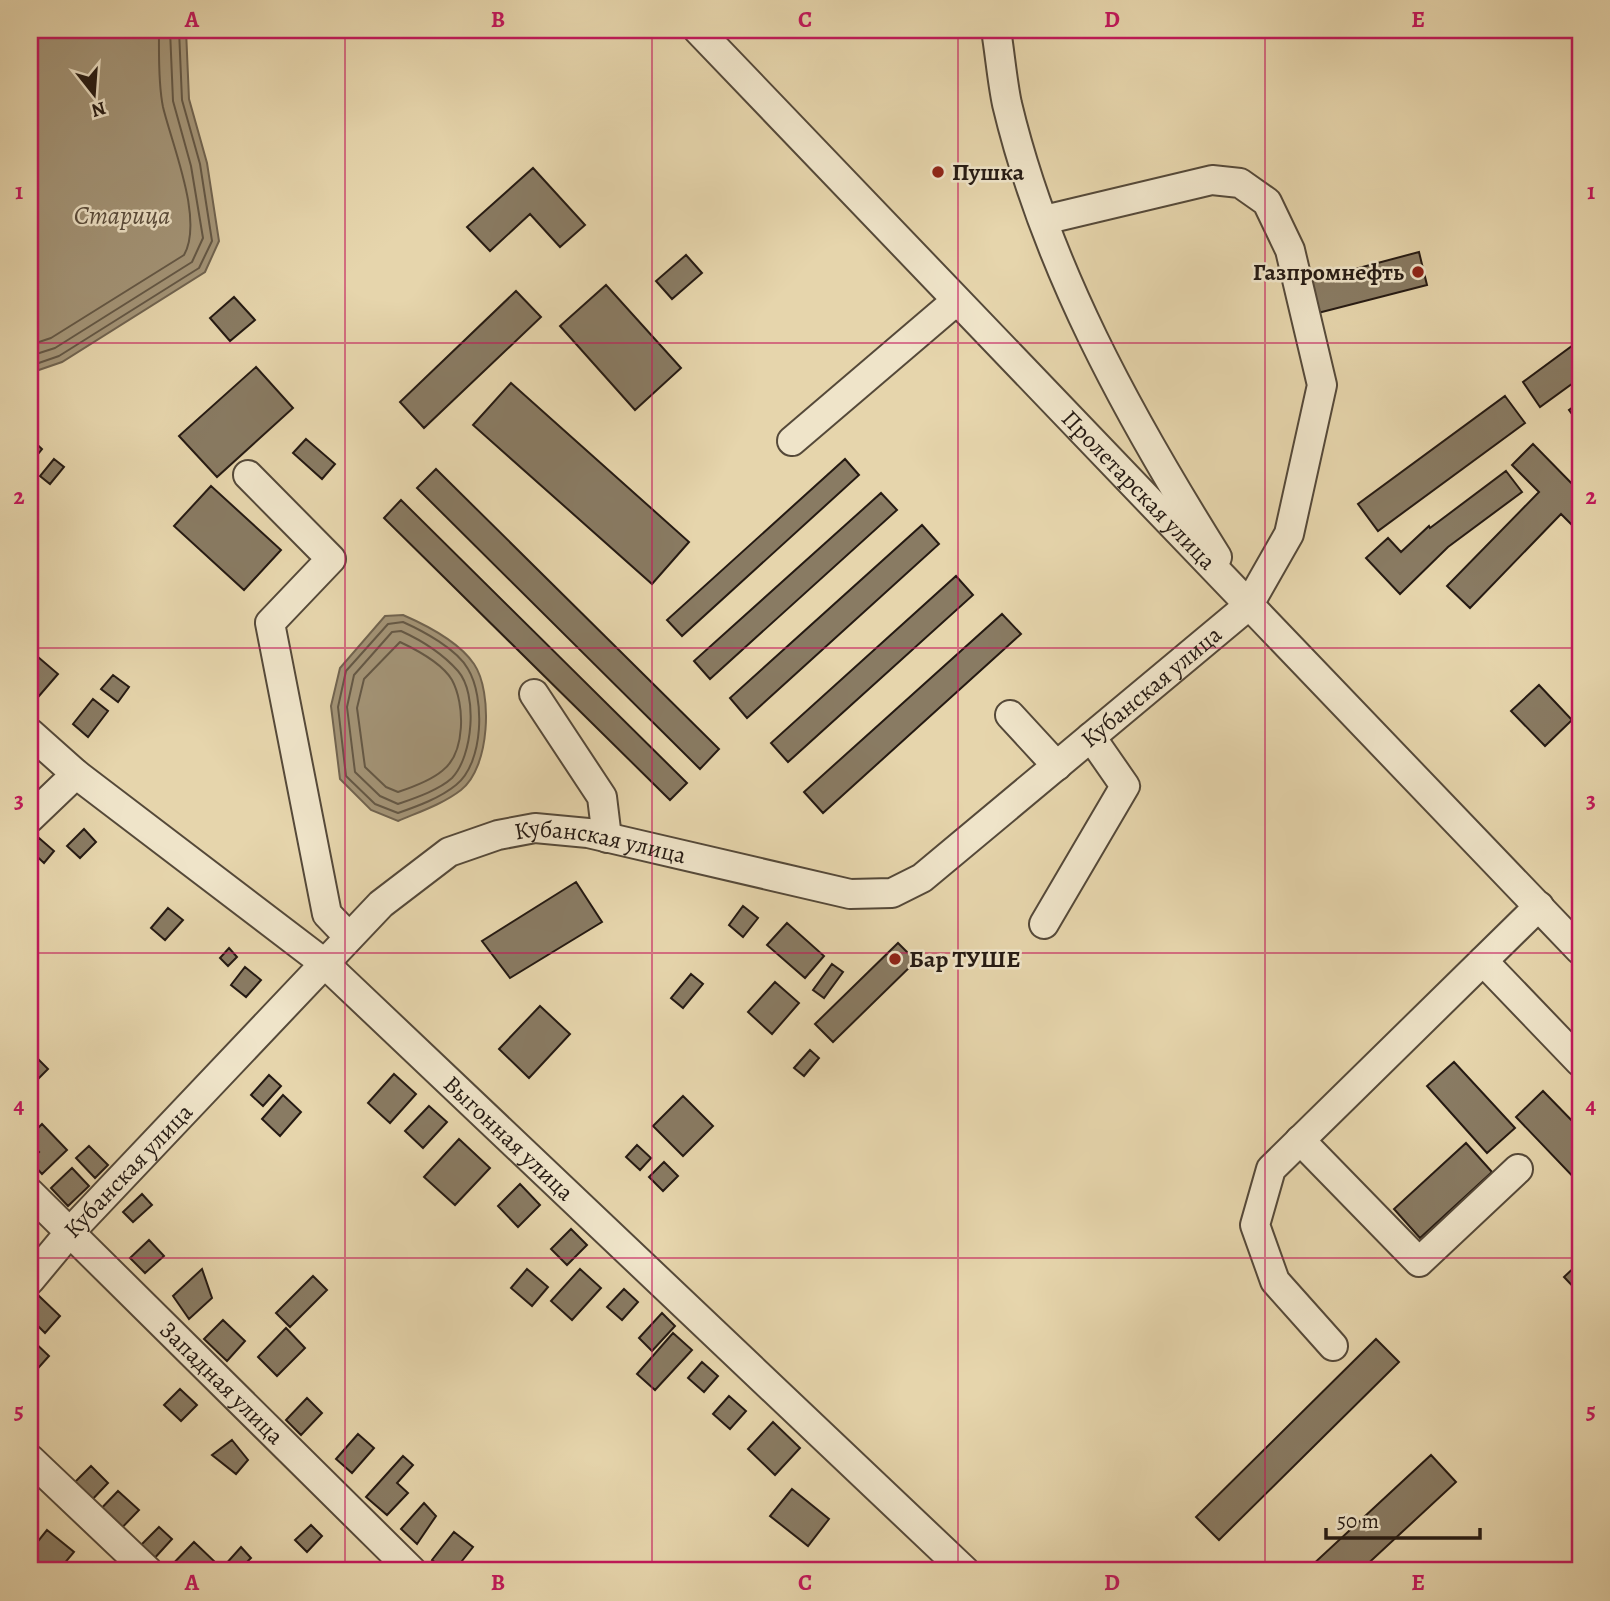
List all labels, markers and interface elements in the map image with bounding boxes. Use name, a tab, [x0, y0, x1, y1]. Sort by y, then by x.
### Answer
text: A	[184, 4, 200, 35]
text: B	[491, 4, 505, 35]
text: C	[798, 4, 812, 35]
text: D	[1104, 4, 1120, 35]
text: E	[1411, 4, 1425, 35]
north arrow	[60, 60, 130, 130]
text: N	[88, 95, 109, 124]
place label: Пушка	[952, 156, 1025, 188]
marker: Пушка	[930, 164, 946, 180]
text: 1	[15, 176, 23, 207]
text: 1	[1587, 176, 1595, 207]
water label: Старица	[74, 198, 170, 233]
place label: Газпромнефть	[1253, 256, 1404, 288]
marker: Газпромнефть	[1410, 264, 1426, 280]
street label: Пролетарская улица	[1055, 403, 1223, 577]
text: 2	[13, 481, 25, 512]
text: 2	[1585, 481, 1597, 512]
street label: Кубанская улица	[1074, 619, 1228, 755]
text: 3	[14, 785, 24, 816]
text: 3	[1586, 785, 1596, 816]
street label: Кубанская улица	[512, 811, 689, 871]
place label: Бар ТУШЕ	[909, 943, 1020, 975]
marker: Бар ТУШЕ	[887, 951, 903, 967]
street label: Выгонная улица	[436, 1068, 581, 1208]
text: 4	[14, 1090, 25, 1121]
text: 4	[1586, 1090, 1597, 1121]
street label: Кубанская улица	[57, 1096, 200, 1245]
street label: Западная улица	[153, 1314, 291, 1452]
text: 5	[14, 1395, 24, 1426]
text: 5	[1586, 1395, 1596, 1426]
scale bar	[1326, 1496, 1480, 1540]
text: 50 m	[1337, 1507, 1379, 1535]
text: A	[184, 1567, 200, 1598]
text: B	[491, 1567, 505, 1598]
text: C	[798, 1567, 812, 1598]
text: D	[1104, 1567, 1120, 1598]
text: E	[1411, 1567, 1425, 1598]

